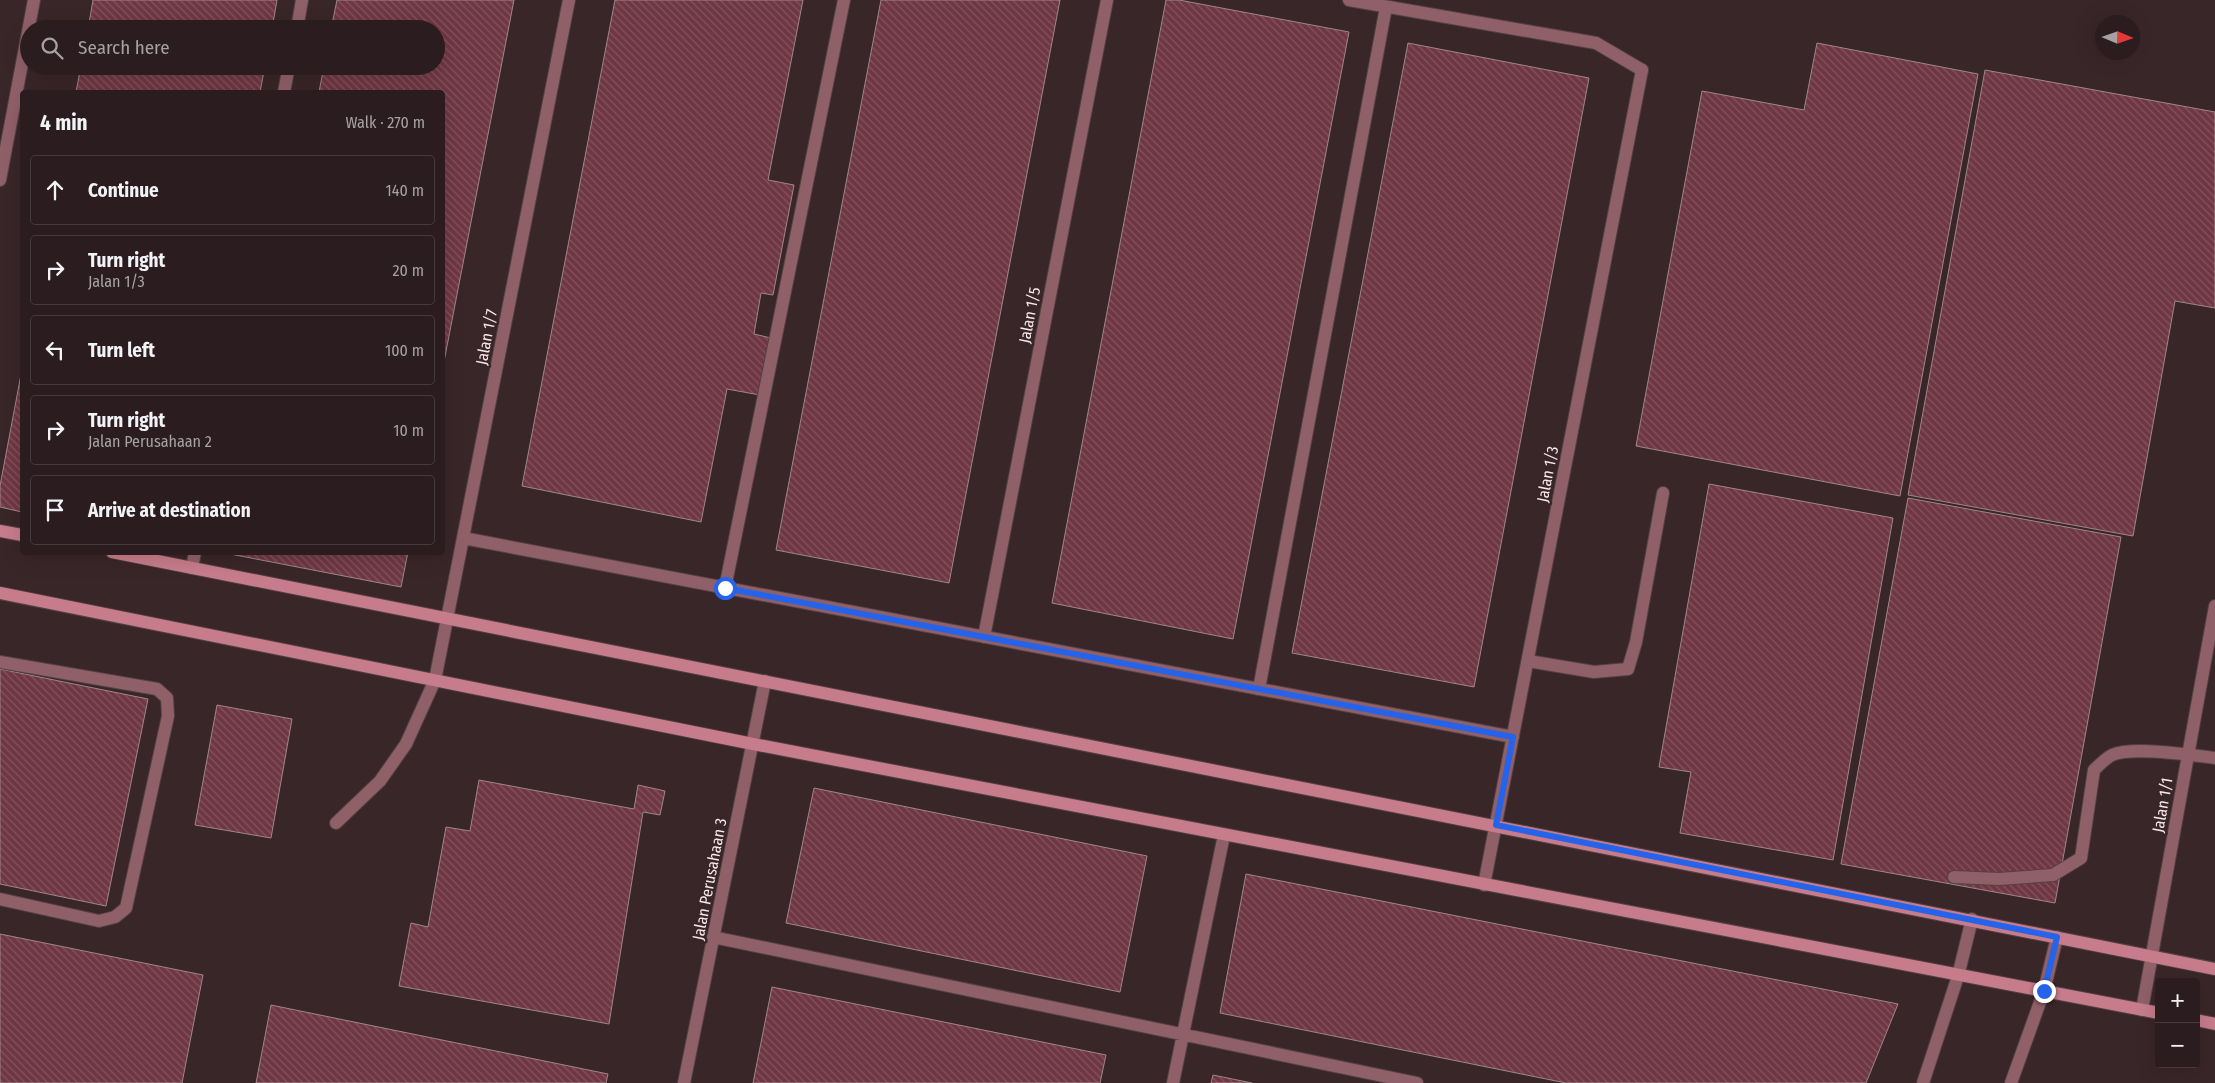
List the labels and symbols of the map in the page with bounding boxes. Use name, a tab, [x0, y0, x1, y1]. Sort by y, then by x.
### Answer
north arrow	[2095, 15, 2140, 60]
street label: Jalan 1/5	[1015, 285, 1044, 345]
street label: Jalan 1/7	[472, 307, 501, 367]
street label: Jalan 1/3	[1533, 444, 1562, 504]
route start	[714, 577, 737, 600]
street label: Jalan 1/1	[2148, 776, 2177, 834]
street label: Jalan Perusahaan 3	[688, 816, 731, 942]
route end	[2033, 980, 2056, 1003]

